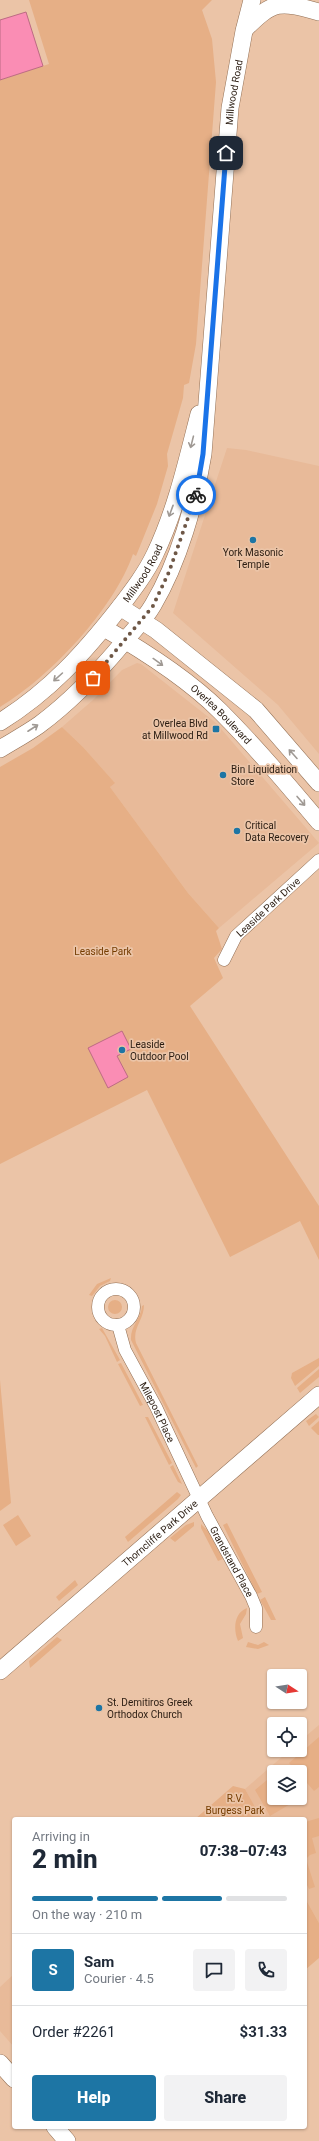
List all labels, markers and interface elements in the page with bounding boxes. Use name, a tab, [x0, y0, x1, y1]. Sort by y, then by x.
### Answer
street label: Millwood Road	[224, 59, 245, 125]
pin	[209, 136, 243, 170]
icon: home	[215, 142, 237, 164]
one-way arrow	[187, 435, 195, 448]
courier	[176, 475, 216, 515]
icon: bike	[185, 484, 207, 506]
one-way arrow	[166, 505, 174, 517]
marker: York Masonic Temple	[248, 535, 258, 545]
street label: Millwood Road	[121, 543, 165, 604]
place label: York Masonic Temple	[223, 547, 283, 570]
one-way arrow	[152, 658, 163, 666]
pin	[76, 661, 110, 695]
icon: bag	[82, 667, 104, 689]
one-way arrow	[53, 673, 63, 682]
street label: Overlea Boulevard	[188, 682, 253, 746]
place label: Overlea Blvd at Millwood Rd	[142, 718, 208, 741]
one-way arrow	[27, 724, 39, 732]
marker: Overlea Blvd at Millwood Rd	[211, 724, 221, 734]
one-way arrow	[288, 749, 298, 759]
place label: Bin Liquidation Store	[231, 764, 297, 787]
marker: Bin Liquidation Store	[218, 770, 228, 780]
one-way arrow	[296, 795, 305, 806]
place label: Critical Data Recovery	[245, 820, 309, 843]
marker: Critical Data Recovery	[232, 826, 242, 836]
street label: Leaside Park Drive	[234, 875, 302, 939]
park label: Leaside Park	[74, 946, 133, 957]
place label: Leaside Outdoor Pool	[130, 1039, 189, 1062]
marker: Leaside Outdoor Pool	[117, 1045, 127, 1055]
street label: Milepost Place	[137, 1380, 177, 1444]
street label: Thorncliffe Park Drive	[120, 1498, 200, 1569]
street label: Grandstand Place	[208, 1524, 255, 1599]
north arrow	[267, 1669, 307, 1709]
map controls	[267, 1669, 307, 1805]
place label: St. Demitiros Greek Orthodox Church	[107, 1697, 193, 1720]
marker: St. Demitiros Greek Orthodox Church	[94, 1703, 104, 1713]
button: locate	[267, 1717, 307, 1757]
button: layers	[267, 1765, 307, 1805]
park label: R.V. Burgess Park	[206, 1793, 265, 1816]
text: Arriving in	[32, 1829, 90, 1844]
text: 07:38–07:43	[200, 1842, 287, 1860]
text: 2 min	[32, 1844, 98, 1874]
text: On the way · 210 m	[32, 1907, 142, 1922]
button: chat	[193, 1949, 235, 1991]
button: phone	[245, 1949, 287, 1991]
text: Sam	[84, 1953, 114, 1971]
text: S	[48, 1961, 58, 1979]
text: Courier · 4.5	[84, 1971, 154, 1986]
text: Order #2261	[32, 2023, 115, 2041]
text: $31.33	[240, 2023, 287, 2041]
button: Help	[32, 2075, 156, 2121]
button: Share	[164, 2075, 287, 2121]

